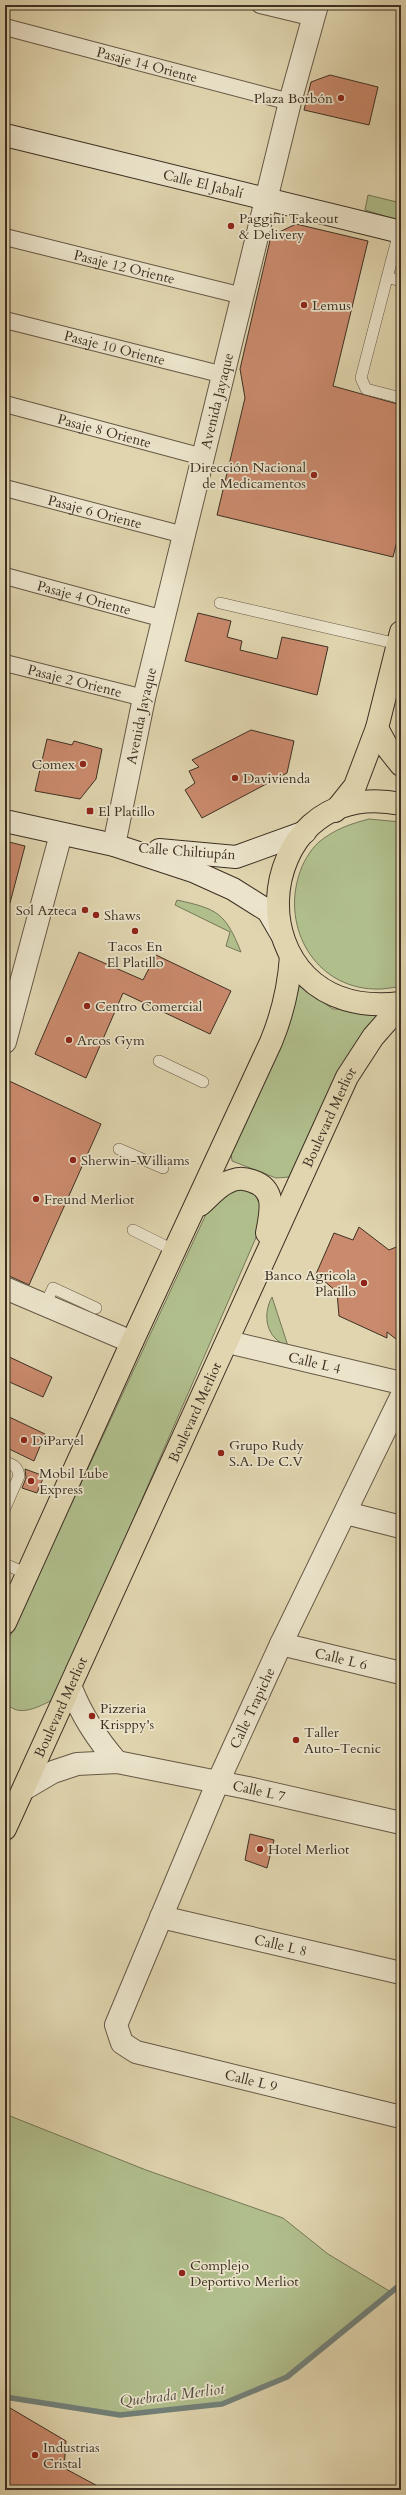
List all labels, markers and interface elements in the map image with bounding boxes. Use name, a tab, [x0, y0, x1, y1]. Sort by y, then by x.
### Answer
street label: Pasaje 14 Oriente	[95, 43, 200, 87]
place label: Plaza Borbón	[254, 89, 333, 108]
marker: Plaza Borbón	[336, 93, 346, 103]
street label: Calle El Jabalí	[161, 165, 245, 203]
place label: Paggini Takeout & Delivery	[239, 209, 339, 244]
marker: Paggini Takeout & Delivery	[226, 221, 236, 231]
street label: Pasaje 12 Oriente	[72, 245, 177, 289]
place label: Lemus	[312, 296, 351, 315]
marker: Lemus	[299, 300, 309, 310]
street label: Pasaje 10 Oriente	[62, 326, 167, 370]
street label: Avenida Jayaque	[196, 351, 238, 451]
street label: Pasaje 8 Oriente	[55, 409, 153, 453]
place label: Dirección Nacional de Medicamentos	[190, 458, 306, 493]
marker: Dirección Nacional de Medicamentos	[309, 470, 319, 480]
street label: Pasaje 6 Oriente	[46, 491, 144, 534]
street label: Pasaje 4 Oriente	[35, 576, 133, 620]
street label: Pasaje 2 Oriente	[26, 660, 124, 702]
street label: Avenida Jayaque	[122, 666, 161, 766]
place label: Comex	[32, 755, 75, 774]
marker: Comex	[78, 759, 88, 769]
place label: Davivienda	[243, 769, 310, 788]
marker: Davivienda	[230, 773, 240, 783]
place label: El Platillo	[98, 802, 155, 821]
marker: El Platillo	[85, 806, 95, 816]
street label: Calle Chiltiupán	[138, 839, 236, 864]
place label: Sol Azteca	[16, 901, 77, 920]
marker: Sol Azteca	[80, 905, 90, 915]
place label: Shaws	[104, 906, 141, 925]
marker: Shaws	[91, 910, 101, 920]
marker: Tacos En El Platillo	[130, 926, 140, 936]
place label: Tacos En El Platillo	[107, 937, 164, 972]
place label: Centro Comercial	[95, 997, 203, 1016]
marker: Centro Comercial	[82, 1001, 92, 1011]
place label: Arcos Gym	[77, 1031, 145, 1050]
marker: Arcos Gym	[64, 1035, 74, 1045]
street label: Boulevard Merliot	[298, 1063, 361, 1171]
place label: Sherwin-Williams	[81, 1151, 190, 1170]
marker: Sherwin-Williams	[68, 1155, 78, 1165]
place label: Freund Merliot	[44, 1190, 135, 1209]
marker: Freund Merliot	[31, 1194, 41, 1204]
place label: Banco Agricola Platillo	[264, 1266, 356, 1301]
marker: Banco Agricola Platillo	[359, 1278, 369, 1288]
street label: Calle L 4	[286, 1348, 343, 1378]
street label: Boulevard Merliot	[164, 1359, 226, 1466]
place label: DiParvel	[32, 1431, 84, 1450]
marker: DiParvel	[19, 1435, 29, 1445]
place label: Grupo Rudy S.A. De C.V	[229, 1436, 304, 1471]
marker: Grupo Rudy S.A. De C.V	[216, 1448, 226, 1458]
place label: Mobil Lube Express	[39, 1464, 109, 1499]
marker: Mobil Lube Express	[26, 1476, 36, 1486]
street label: Calle L 6	[313, 1644, 369, 1675]
street label: Boulevard Merliot	[30, 1653, 92, 1760]
street label: Calle Trapiche	[225, 1665, 279, 1752]
place label: Pizzeria Krisppy's	[100, 1699, 155, 1734]
marker: Pizzeria Krisppy's	[87, 1711, 97, 1721]
place label: Taller Auto-Tecnic	[304, 1723, 381, 1758]
marker: Taller Auto-Tecnic	[291, 1735, 301, 1745]
street label: Calle L 7	[231, 1776, 287, 1806]
place label: Hotel Merliot	[268, 1840, 350, 1859]
marker: Hotel Merliot	[255, 1844, 265, 1854]
street label: Calle L 8	[252, 1930, 309, 1961]
street label: Calle L 9	[223, 2065, 279, 2096]
place label: Complejo Deportivo Merliot	[190, 2256, 299, 2291]
marker: Complejo Deportivo Merliot	[177, 2268, 187, 2278]
water label: Quebrada Merliot	[119, 2379, 226, 2411]
place label: Industrias Cristal	[43, 2438, 100, 2473]
marker: Industrias Cristal	[30, 2450, 40, 2460]

